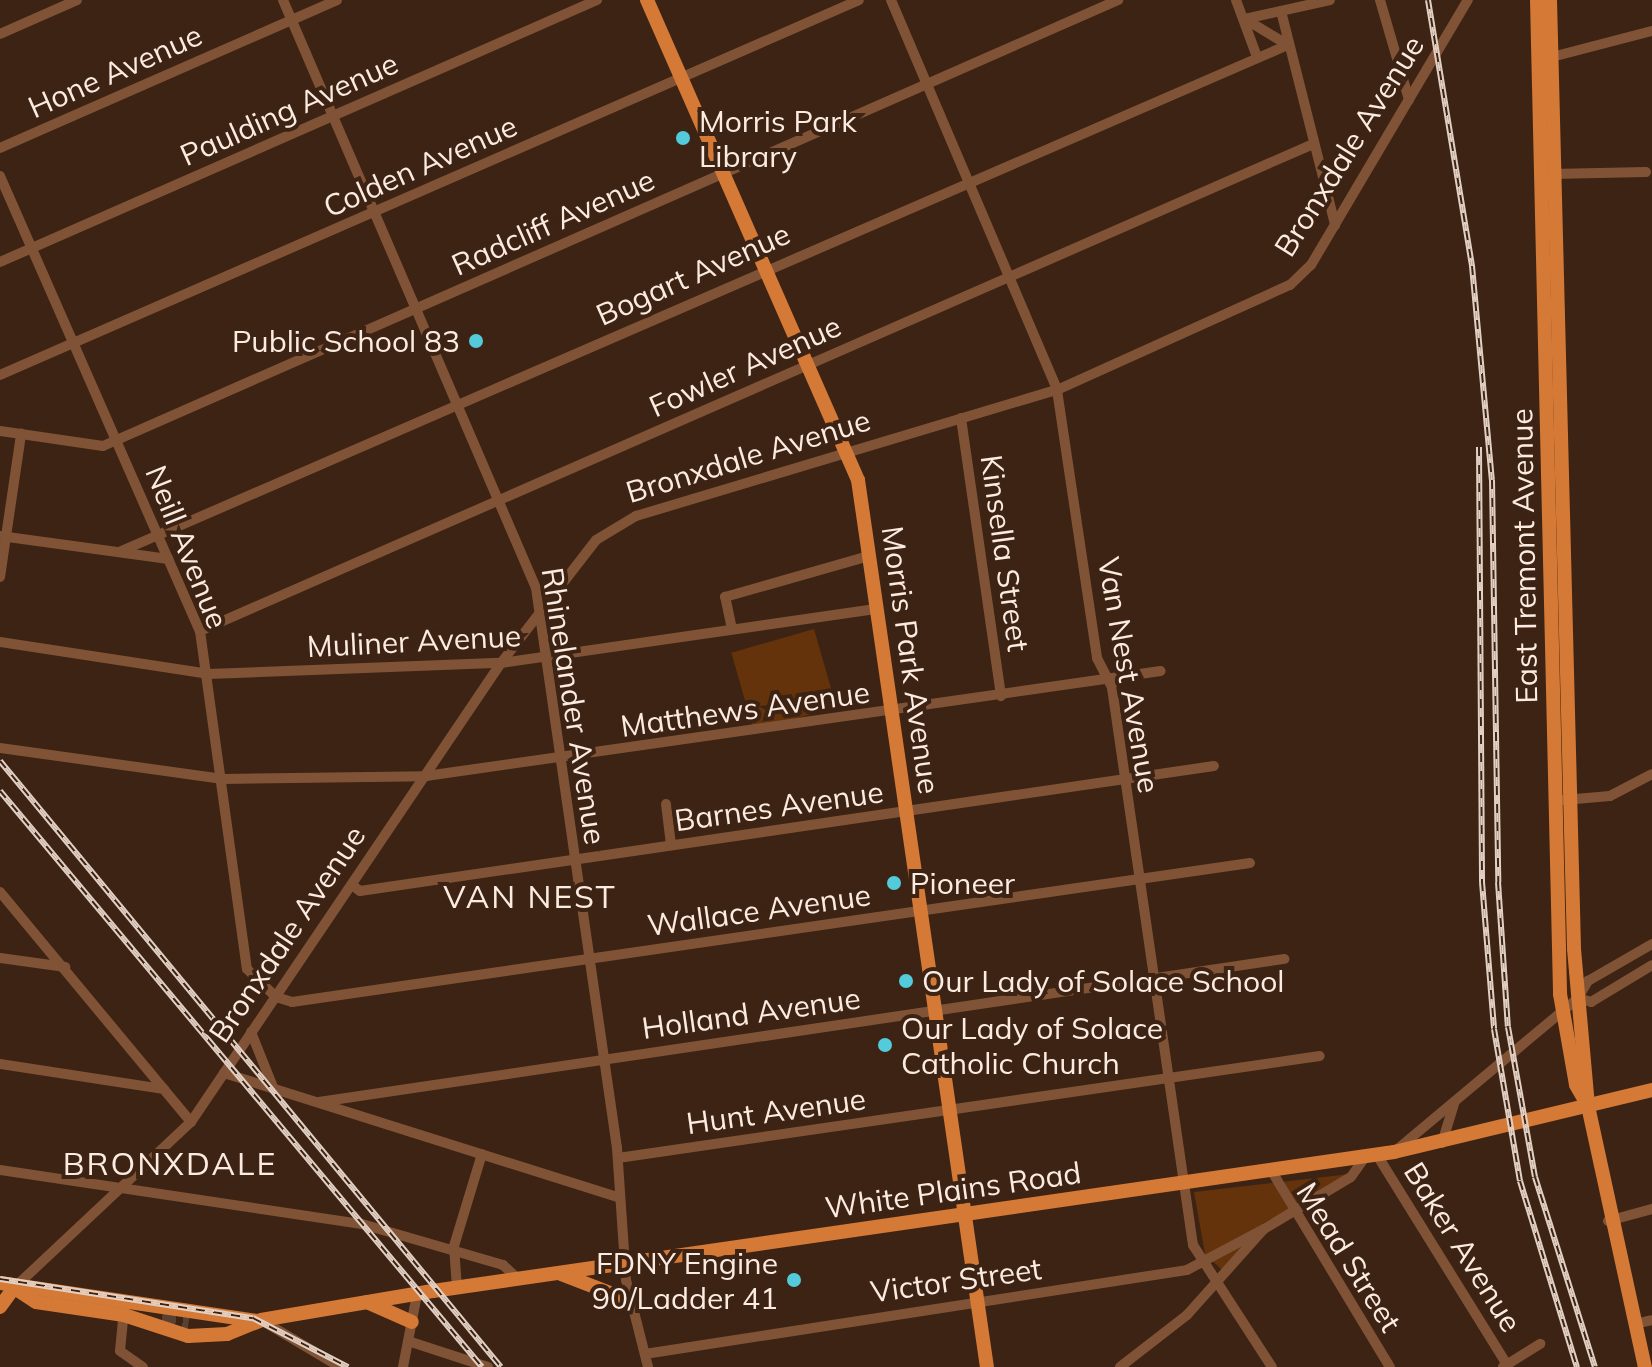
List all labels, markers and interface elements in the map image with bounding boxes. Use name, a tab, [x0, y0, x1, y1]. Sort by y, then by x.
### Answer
street label: Hone Avenue	[23, 17, 207, 125]
street label: Bronxdale Avenue	[1267, 29, 1431, 263]
street label: Paulding Avenue	[175, 45, 403, 173]
place label: Morris Park Library	[699, 103, 857, 174]
street label: Colden Avenue	[318, 107, 522, 225]
marker: Morris Park Library	[674, 129, 692, 147]
street label: Radcliff Avenue	[446, 161, 660, 283]
street label: Bogart Avenue	[591, 215, 795, 333]
street label: Fowler Avenue	[644, 308, 846, 424]
place label: Public School 83	[232, 323, 460, 359]
marker: Public School 83	[467, 332, 485, 350]
street label: Bronxdale Avenue	[622, 402, 874, 510]
street label: East Tremont Avenue	[1503, 408, 1545, 704]
street label: Kinsella Street	[973, 452, 1037, 654]
street label: Neill Avenue	[138, 460, 236, 634]
street label: Morris Park Avenue	[874, 524, 948, 796]
street label: Van Nest Avenue	[1091, 554, 1167, 796]
street label: Rhinelander Avenue	[534, 565, 614, 847]
street label: Muliner Avenue	[306, 617, 522, 665]
street label: Matthews Avenue	[618, 674, 872, 744]
street label: Barnes Avenue	[672, 774, 886, 838]
street label: Bronxdale Avenue	[201, 819, 373, 1049]
place label: Pioneer	[910, 865, 1015, 901]
marker: Pioneer	[885, 874, 903, 892]
district label: VAN NEST	[443, 877, 617, 915]
street label: Wallace Avenue	[645, 877, 873, 943]
place label: Our Lady of Solace School	[922, 963, 1284, 999]
marker: Our Lady of Solace School	[897, 972, 915, 990]
street label: Holland Avenue	[639, 980, 863, 1046]
place label: Our Lady of Solace Catholic Church	[901, 1010, 1163, 1080]
marker: Our Lady of Solace Catholic Church	[876, 1036, 894, 1054]
street label: Hunt Avenue	[684, 1081, 868, 1141]
district label: BRONXDALE	[63, 1144, 277, 1182]
street label: White Plains Road	[823, 1154, 1083, 1226]
street label: Baker Avenue	[1397, 1156, 1529, 1338]
street label: Mead Street	[1289, 1176, 1409, 1338]
place label: FDNY Engine 90/Ladder 41	[592, 1245, 778, 1316]
street label: Victor Street	[868, 1250, 1044, 1310]
marker: FDNY Engine 90/Ladder 41	[785, 1271, 803, 1289]

